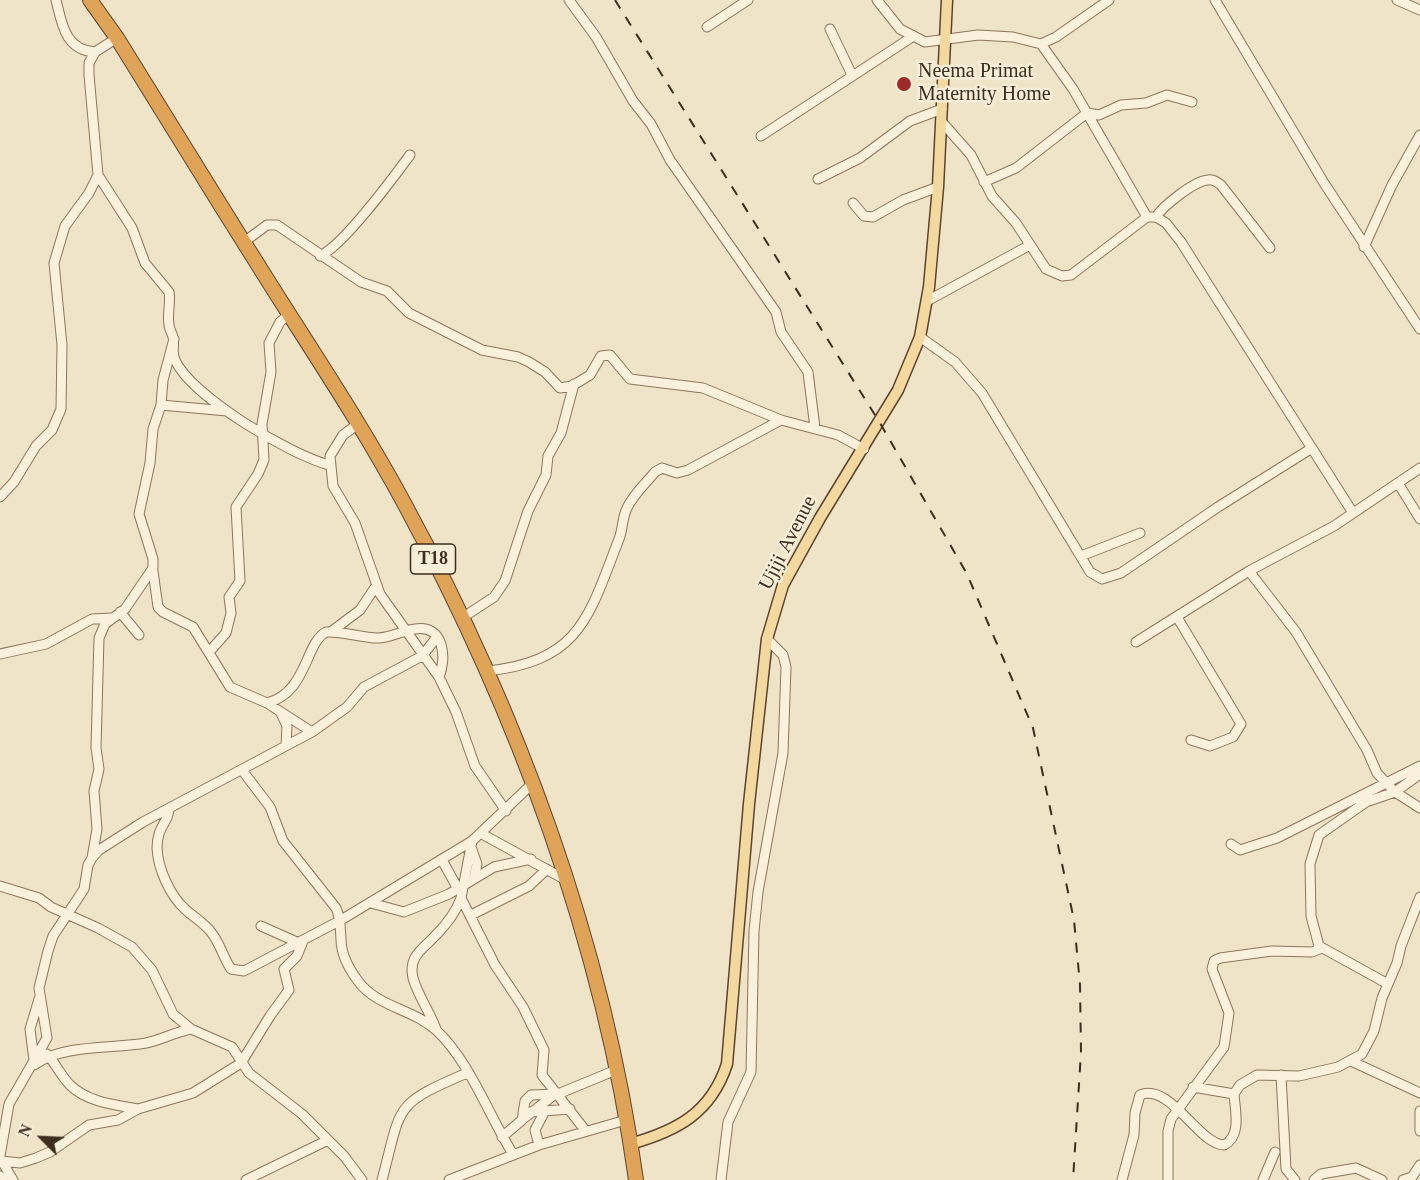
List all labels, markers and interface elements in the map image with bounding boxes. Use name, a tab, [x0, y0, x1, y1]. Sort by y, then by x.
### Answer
place label: Neema Primat Maternity Home	[918, 60, 1051, 107]
marker: Neema Primat Maternity Home	[895, 75, 913, 93]
street label: Ujiji Avenue	[754, 492, 822, 594]
road number: T18	[410, 544, 456, 574]
north arrow	[12, 1108, 72, 1168]
text: N	[15, 1122, 35, 1139]

